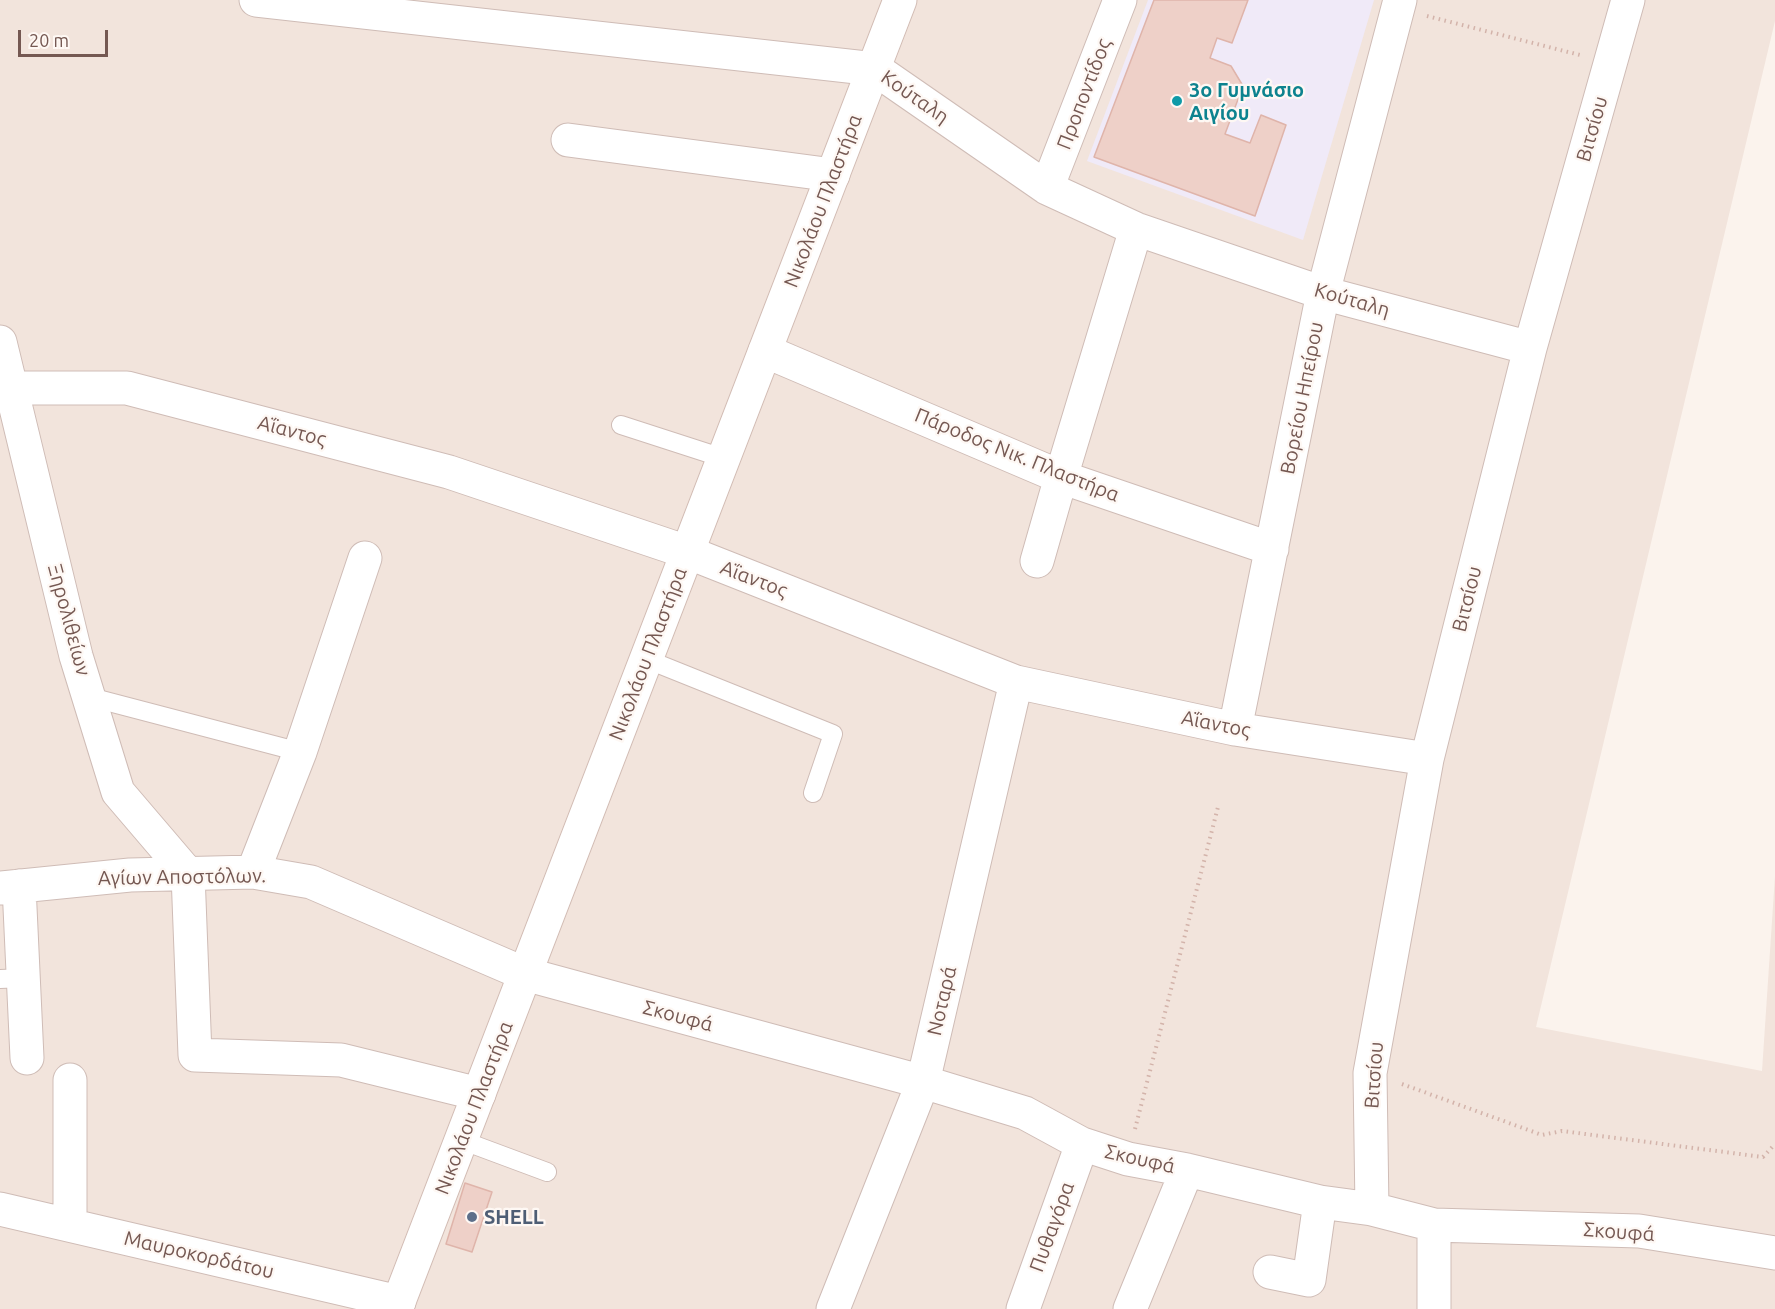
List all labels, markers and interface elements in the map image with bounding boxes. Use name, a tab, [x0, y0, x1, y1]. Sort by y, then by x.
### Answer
scale bar	[21, 18, 111, 56]
text: 20 m	[29, 30, 69, 50]
street label: Προποντίδος	[1052, 35, 1116, 153]
street label: Κούταλη	[876, 65, 954, 129]
place label: 3ο Γυμνάσιο Αιγίου	[1189, 78, 1304, 125]
street label: Βιτσίου	[1571, 93, 1613, 165]
marker: 3ο Γυμνάσιο Αιγίου	[1170, 94, 1184, 108]
street label: Νικολάου Πλαστήρα	[779, 111, 867, 291]
street label: Κούταλη	[1312, 278, 1392, 322]
street label: Βορείου Ηπείρου	[1275, 320, 1329, 476]
street label: Πάροδος Νικ. Πλαστήρα	[911, 403, 1123, 507]
street label: Αΐαντος	[255, 410, 329, 452]
street label: Αΐαντος	[717, 555, 791, 603]
street label: Ξηρολιθείων	[43, 562, 95, 678]
street label: Νικολάου Πλαστήρα	[604, 564, 692, 744]
street label: Βιτσίου	[1447, 564, 1487, 634]
street label: Αΐαντος	[1180, 706, 1252, 742]
street label: Αγίων Αποστόλων.	[98, 864, 266, 890]
street label: Νοταρά	[922, 964, 962, 1038]
street label: Σκουφά	[640, 995, 716, 1037]
street label: Νικολάου Πλαστήρα	[430, 1018, 518, 1198]
street label: Βιτσίου	[1360, 1041, 1388, 1109]
street label: Σκουφά	[1103, 1139, 1177, 1179]
street label: Πυθαγόρα	[1025, 1179, 1079, 1275]
place label: SHELL	[484, 1205, 544, 1229]
marker: SHELL	[465, 1210, 479, 1224]
street label: Σκουφά	[1583, 1218, 1655, 1246]
street label: Μαυροκορδάτου	[122, 1226, 276, 1284]

